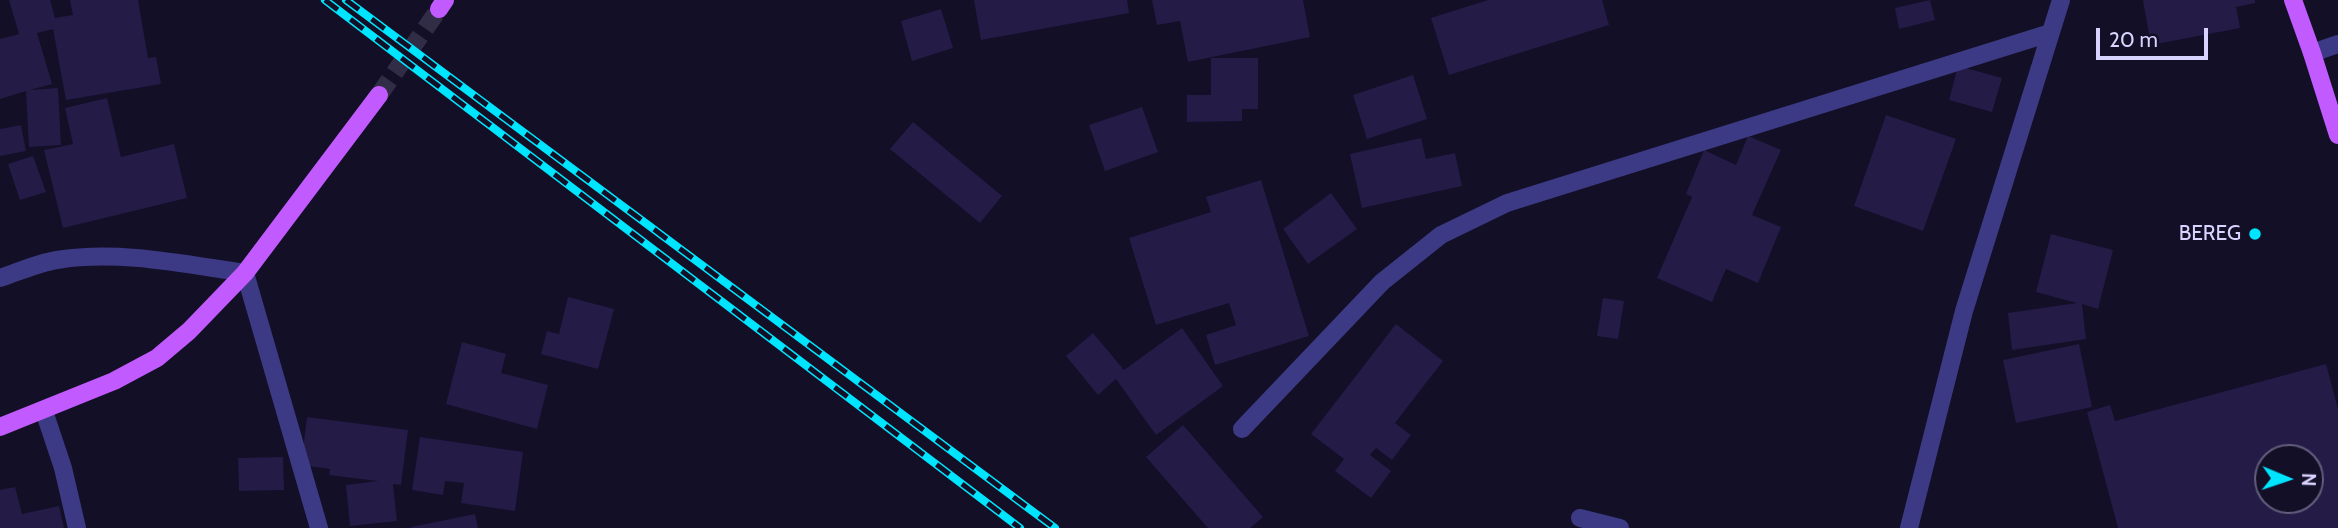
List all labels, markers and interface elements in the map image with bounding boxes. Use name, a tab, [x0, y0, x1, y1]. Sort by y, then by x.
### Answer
scale bar	[2100, 14, 2212, 58]
text: 20 m	[2109, 27, 2158, 52]
place label: BEREG	[2179, 221, 2241, 247]
marker: BEREG	[2247, 226, 2263, 242]
north arrow	[2254, 444, 2324, 514]
text: N	[2297, 473, 2320, 487]

